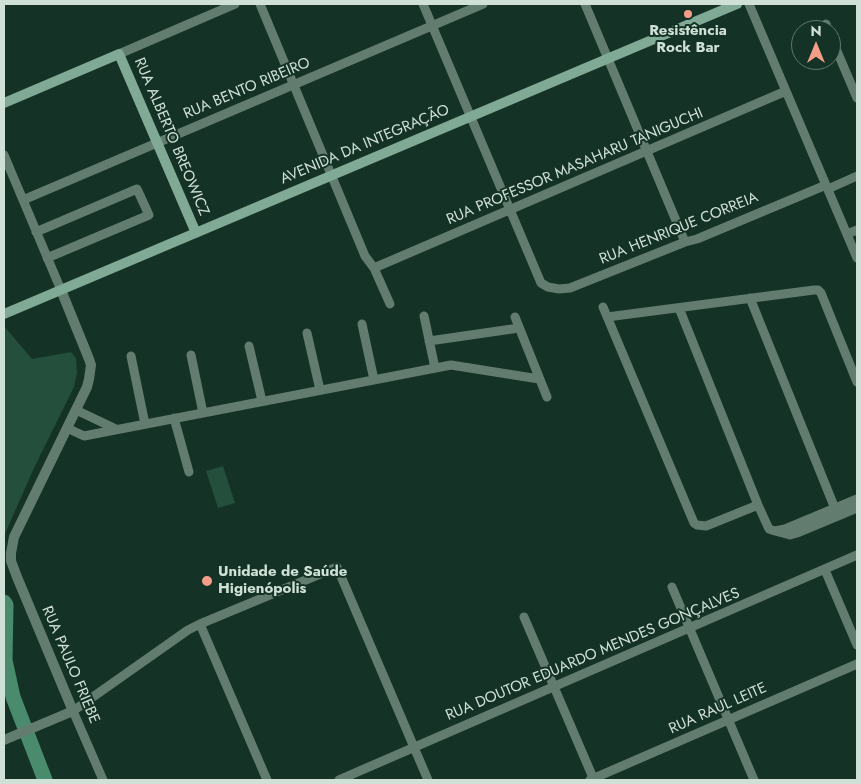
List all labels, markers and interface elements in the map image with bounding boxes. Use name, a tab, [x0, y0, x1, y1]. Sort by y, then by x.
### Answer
marker: Resistência Rock Bar	[682, 8, 694, 20]
north arrow	[791, 20, 841, 70]
text: N	[810, 21, 822, 41]
place label: Resistência Rock Bar	[649, 22, 727, 57]
street label: RUA BENTO RIBEIRO	[181, 54, 313, 124]
street label: RUA ALBERTO BREOWICZ	[130, 55, 212, 219]
street label: AVENIDA DA INTEGRAÇÃO	[278, 101, 452, 189]
street label: RUA PROFESSOR MASAHARU TANIGUCHI	[444, 105, 706, 229]
street label: RUA HENRIQUE CORREIA	[597, 189, 761, 269]
place label: Unidade de Saúde Higienópolis	[218, 563, 347, 598]
marker: Unidade de Saúde Higienópolis	[200, 574, 214, 588]
street label: RUA DOUTOR EDUARDO MENDES GONÇALVES	[443, 585, 743, 725]
street label: RUA PAULO FRIEBE	[37, 604, 103, 726]
street label: RUA RAUL LEITE	[666, 679, 770, 739]

